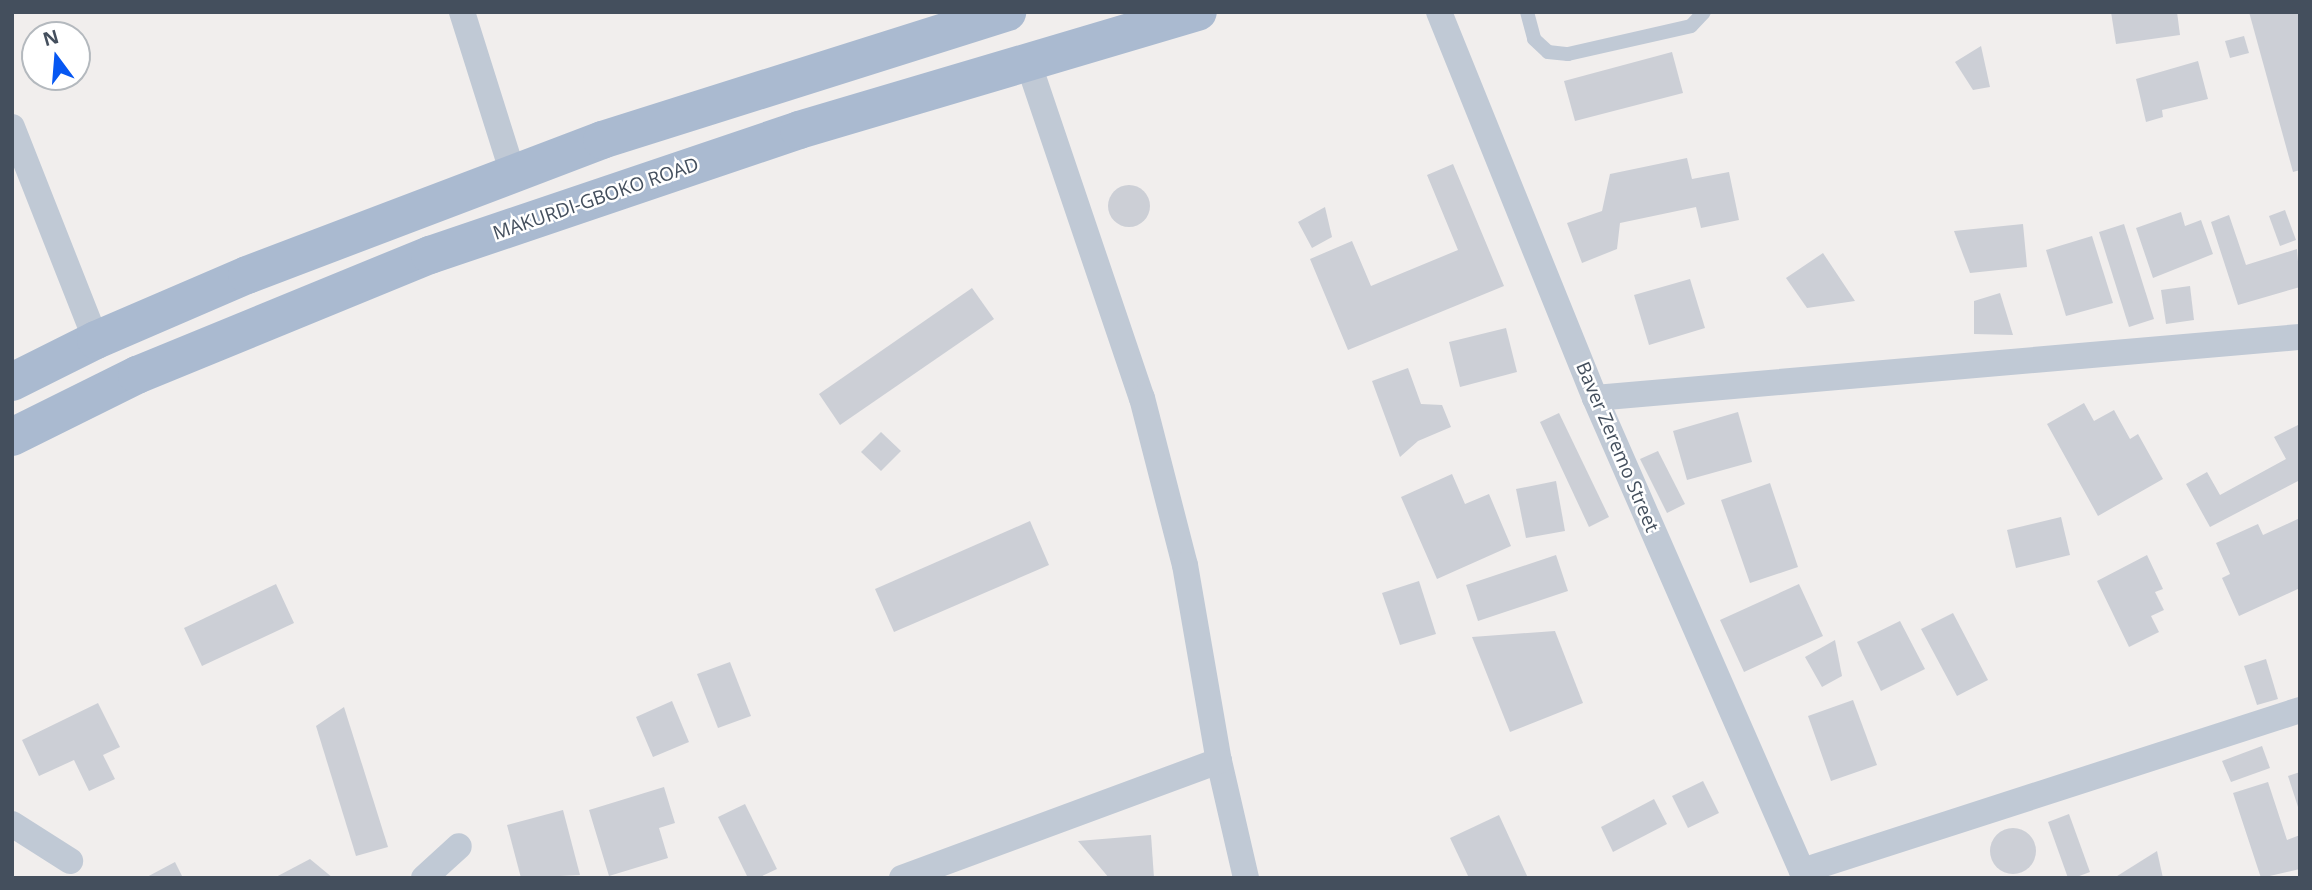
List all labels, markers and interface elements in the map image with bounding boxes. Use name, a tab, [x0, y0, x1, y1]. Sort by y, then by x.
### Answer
north arrow	[21, 21, 91, 91]
text: N	[40, 23, 62, 52]
street label: MAKURDI-GBOKO ROAD	[490, 153, 702, 245]
street label: Baver Zeremo Street	[1571, 358, 1663, 536]

